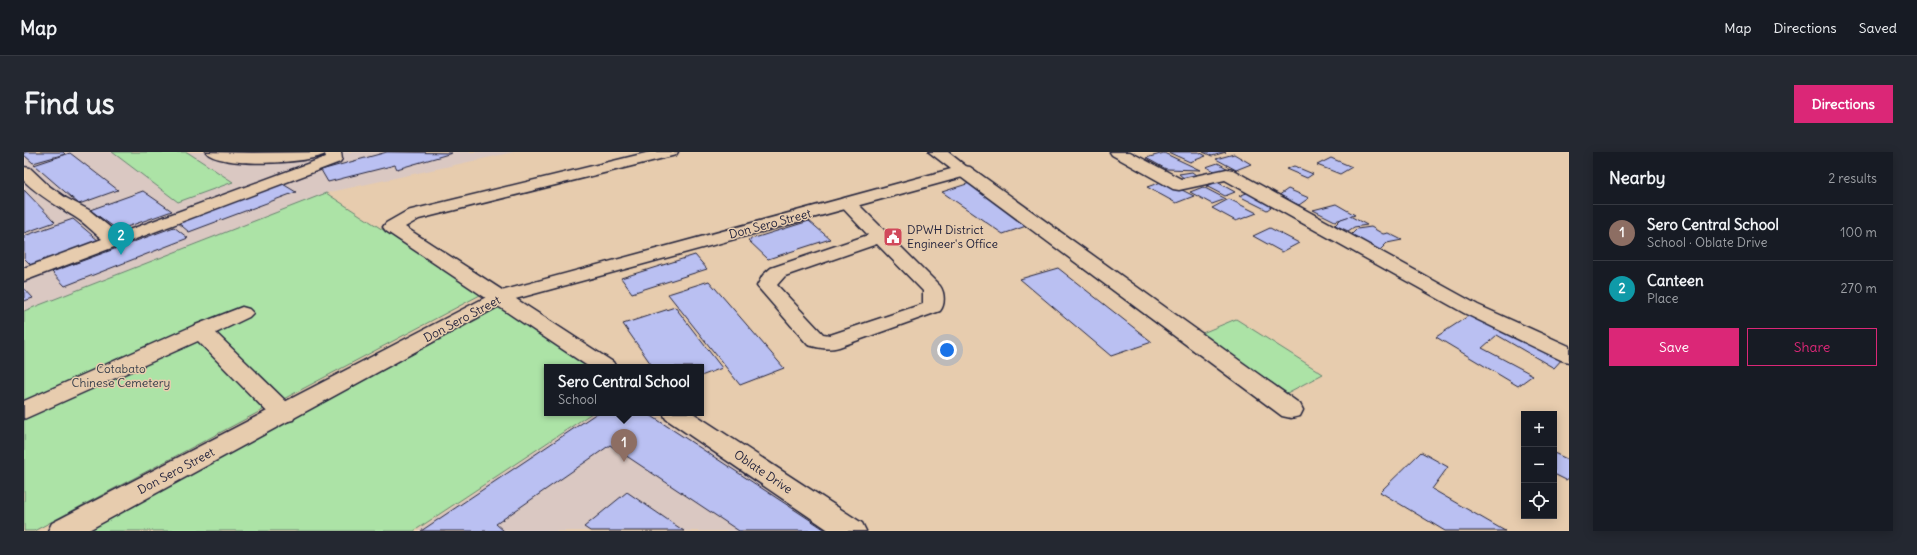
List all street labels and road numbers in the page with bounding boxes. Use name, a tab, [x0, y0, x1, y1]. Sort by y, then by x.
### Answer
street label: Don Sero Street	[727, 205, 813, 242]
street label: Don Sero Street	[421, 292, 503, 345]
street label: Don Sero Street	[135, 444, 217, 497]
street label: Oblate Drive	[731, 447, 795, 497]

